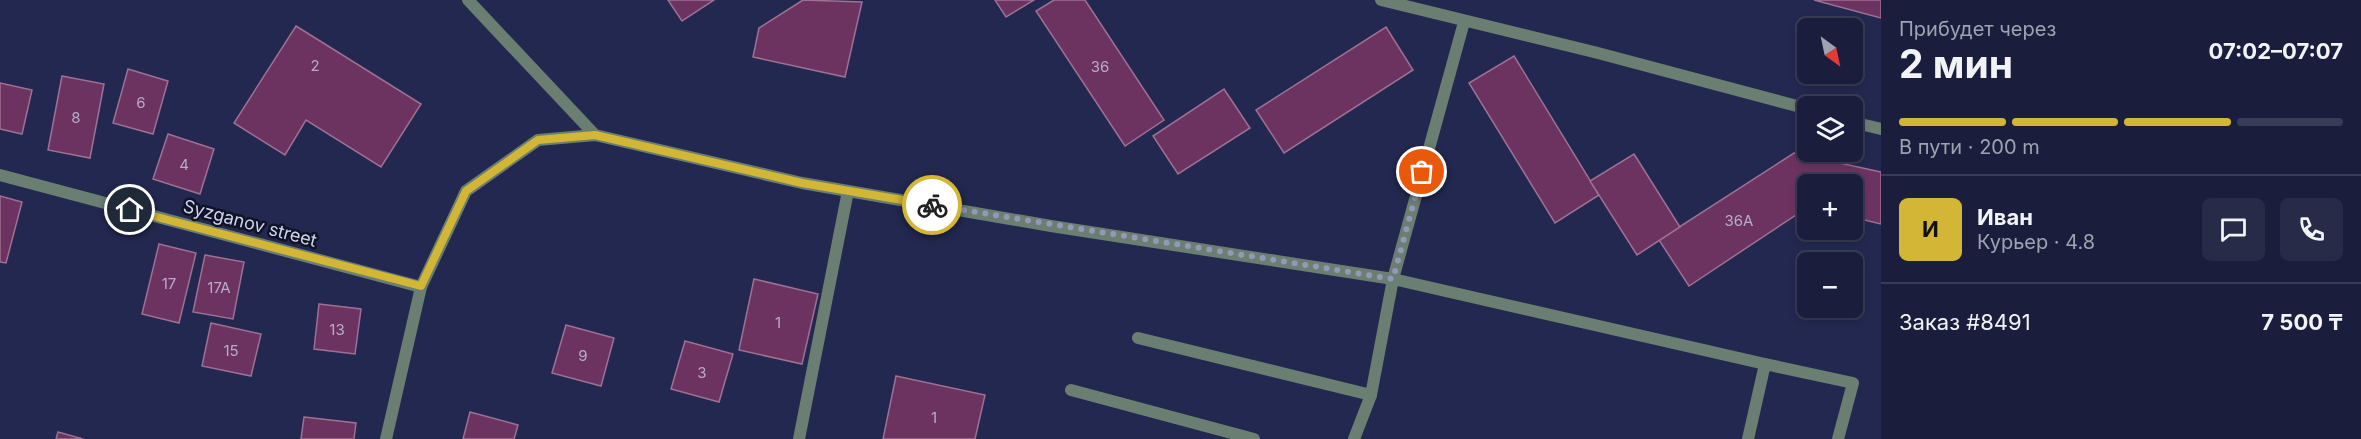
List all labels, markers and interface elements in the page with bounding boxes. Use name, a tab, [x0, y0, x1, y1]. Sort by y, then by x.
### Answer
text: Прибудет через	[1899, 17, 2056, 41]
north arrow	[1797, 18, 1863, 84]
map controls	[1797, 18, 1863, 318]
text: 07:02–07:07	[2208, 38, 2343, 64]
text: 2 мин	[1899, 40, 2013, 87]
house number: 2	[310, 56, 320, 75]
house number: 36	[1091, 57, 1109, 76]
house number: 6	[136, 93, 146, 112]
button: layers	[1797, 96, 1863, 162]
house number: 8	[71, 108, 81, 127]
text: В пути · 200 m	[1899, 135, 2040, 159]
pin	[1396, 146, 1447, 197]
house number: 4	[179, 155, 189, 174]
icon: bag	[1405, 155, 1438, 188]
button: +	[1797, 174, 1863, 240]
courier	[902, 175, 962, 235]
pin	[104, 184, 155, 235]
icon: bike	[916, 189, 949, 222]
icon: home	[113, 193, 146, 226]
street label: Syzganov street	[181, 195, 319, 251]
button: chat	[2202, 198, 2265, 261]
button: phone	[2280, 198, 2343, 261]
text: Иван	[1977, 204, 2033, 230]
house number: 36А	[1725, 211, 1753, 230]
text: И	[1922, 216, 1939, 242]
text: Курьер · 4.8	[1977, 230, 2095, 254]
button: −	[1797, 252, 1863, 318]
house number: 17	[162, 274, 176, 293]
house number: 17А	[207, 278, 231, 297]
text: Заказ #8491	[1899, 309, 2031, 335]
text: 7 500 ₸	[2261, 309, 2343, 335]
house number: 1	[775, 313, 781, 332]
house number: 13	[329, 320, 345, 339]
house number: 15	[223, 341, 239, 360]
house number: 9	[578, 346, 588, 365]
house number: 3	[697, 363, 707, 382]
house number: 1	[931, 408, 937, 427]

